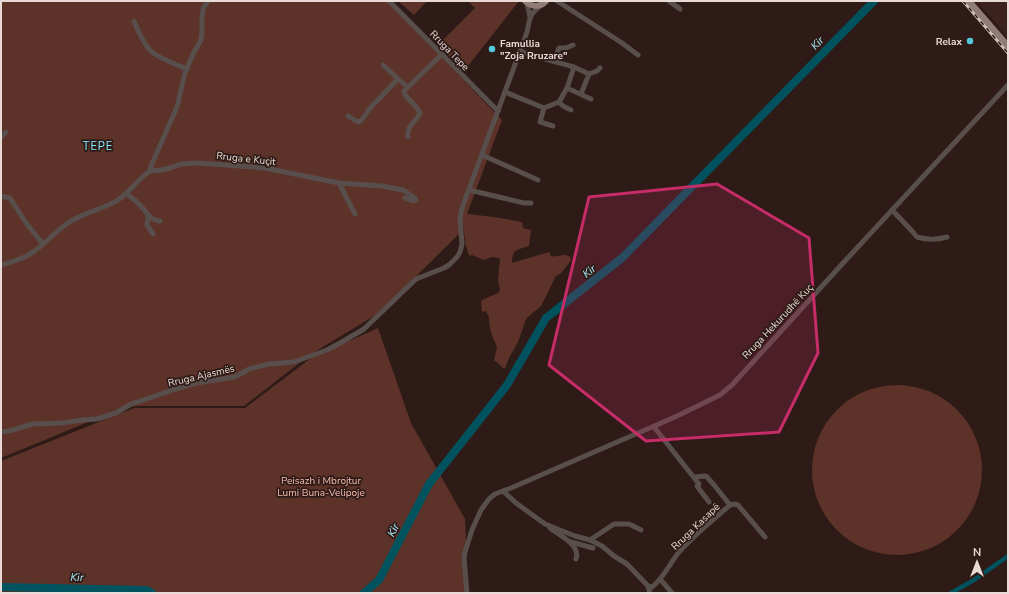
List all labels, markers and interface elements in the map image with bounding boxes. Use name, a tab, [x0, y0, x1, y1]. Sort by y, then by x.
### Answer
street label: Rruga Tepe	[426, 27, 472, 74]
water label: Kir	[807, 33, 828, 53]
place label: Relax	[936, 35, 963, 49]
marker: Relax	[965, 36, 975, 46]
place label: Famullia "Zoja Rruzare"	[500, 37, 567, 63]
marker: Famullia "Zoja Rruzare"	[487, 44, 497, 54]
district label: TEPE	[83, 139, 113, 154]
street label: Rruga e Kuçit	[215, 149, 277, 169]
water label: Kir	[579, 261, 600, 281]
street label: Rruga Hekurudhë Kuç	[739, 281, 817, 362]
street label: Rruga Ajasmës	[166, 361, 236, 390]
park label: Peisazh i Mbrojtur Lumi Buna-Velipoje	[277, 474, 365, 500]
street label: Rruga Kasapë	[668, 500, 723, 553]
water label: Kir	[384, 520, 404, 540]
north arrow	[957, 542, 997, 582]
text: N	[973, 545, 981, 560]
water label: Kir	[70, 570, 85, 585]

